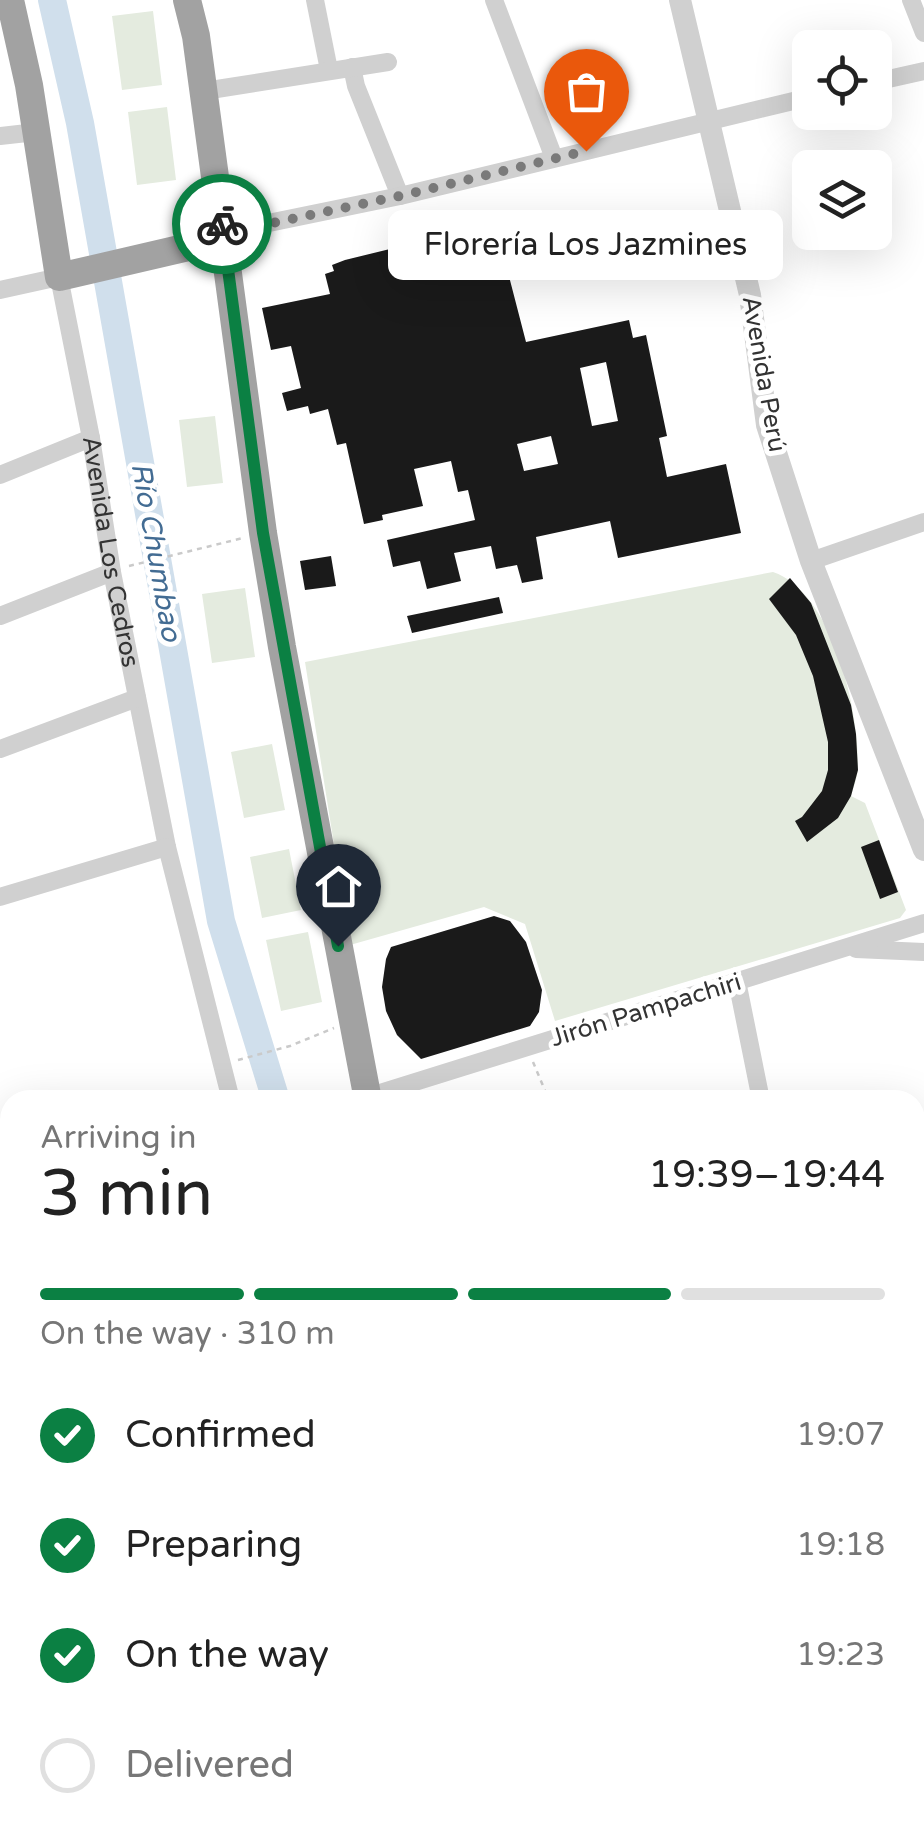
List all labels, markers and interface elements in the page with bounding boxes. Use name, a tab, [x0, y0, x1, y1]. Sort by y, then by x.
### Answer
map controls	[792, 30, 892, 250]
button: locate	[792, 30, 892, 130]
pin	[544, 49, 629, 152]
icon: bag	[559, 64, 614, 119]
button: layers	[792, 150, 892, 250]
courier	[172, 174, 272, 274]
icon: bike	[195, 197, 250, 252]
callout: Florería Los Jazmines	[388, 211, 784, 281]
text: Florería Los Jazmines	[424, 226, 747, 264]
street label: Avenida Perú	[735, 294, 793, 454]
street label: Avenida Los Cedros	[76, 434, 146, 670]
water label: Río Chumbao	[124, 460, 189, 646]
pin	[296, 844, 381, 947]
icon: home	[311, 859, 366, 914]
street label: Jirón Pampachiri	[547, 967, 745, 1053]
text: Arriving in	[40, 1119, 197, 1157]
text: 19:39–19:44	[648, 1152, 885, 1198]
text: 3 min	[40, 1155, 213, 1234]
text: On the way · 310 m	[40, 1315, 335, 1353]
icon: check	[40, 1408, 95, 1463]
text: Confirmed	[125, 1412, 316, 1458]
text: 19:07	[796, 1416, 885, 1454]
icon: check	[40, 1518, 95, 1573]
text: Preparing	[125, 1522, 302, 1568]
text: 19:18	[796, 1526, 885, 1564]
icon: check	[40, 1628, 95, 1683]
text: On the way	[125, 1632, 329, 1678]
text: 19:23	[796, 1636, 885, 1674]
text: Delivered	[125, 1742, 294, 1788]

